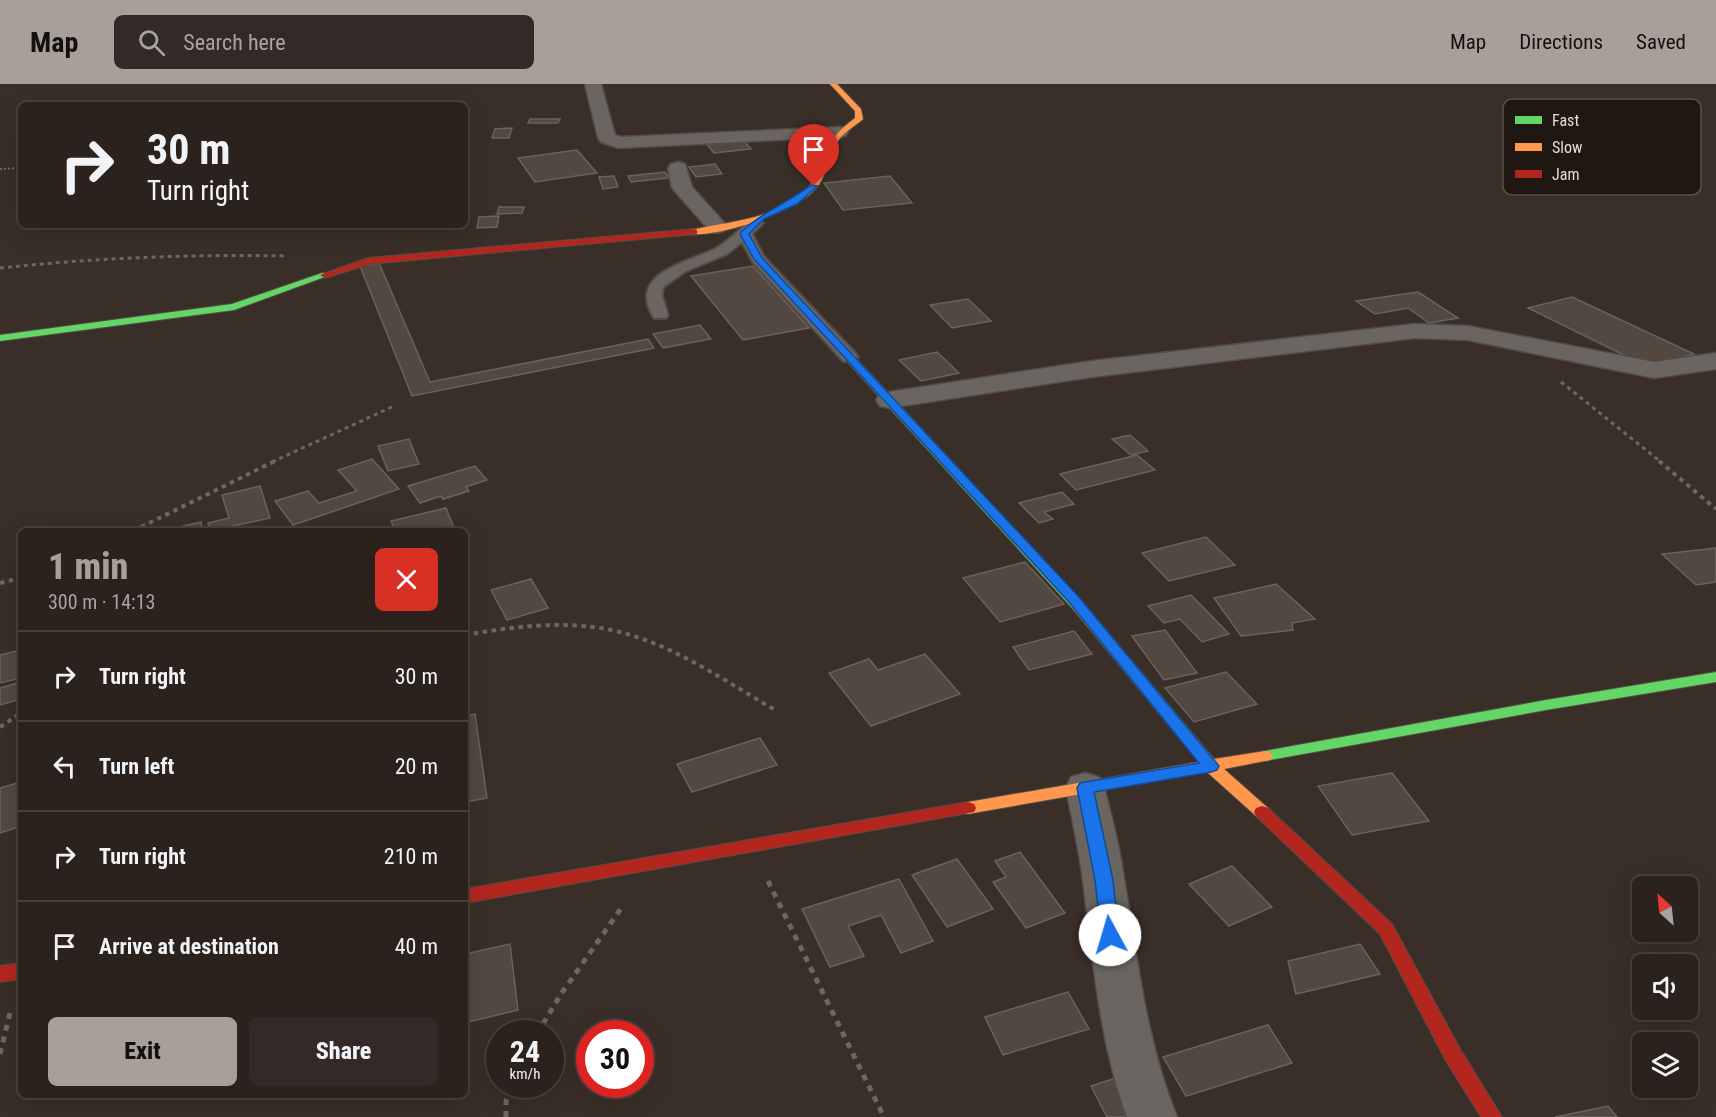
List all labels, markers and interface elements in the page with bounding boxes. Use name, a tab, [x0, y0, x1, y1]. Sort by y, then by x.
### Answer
search box	[114, 15, 534, 69]
text: Map	[30, 26, 78, 59]
icon: search	[135, 26, 168, 59]
text: Search here	[183, 30, 286, 55]
text: Map	[1450, 30, 1486, 54]
text: Directions	[1519, 30, 1603, 54]
text: Saved	[1636, 30, 1686, 54]
legend	[1503, 99, 1701, 195]
text: Fast	[1552, 111, 1579, 130]
pin	[788, 124, 839, 186]
text: 30 m	[147, 125, 230, 174]
icon: right	[48, 126, 126, 204]
icon: arrive	[797, 133, 830, 166]
text: Slow	[1552, 138, 1582, 157]
text: Jam	[1552, 165, 1579, 184]
text: Turn right	[147, 175, 249, 207]
text: 1 min	[48, 546, 128, 588]
button: close	[375, 548, 438, 611]
text: 300 m · 14:13	[48, 590, 155, 614]
icon: right	[48, 660, 81, 693]
text: Turn right	[99, 664, 186, 689]
text: 30 m	[395, 664, 438, 689]
icon: left	[48, 750, 81, 783]
text: Turn left	[99, 754, 174, 779]
text: 20 m	[395, 754, 438, 779]
icon: right	[48, 840, 81, 873]
text: Turn right	[99, 844, 186, 869]
text: 210 m	[384, 844, 438, 869]
north arrow	[1632, 876, 1698, 942]
map controls	[1632, 876, 1698, 1098]
position arrow	[1078, 903, 1142, 967]
icon: arrive	[48, 930, 81, 963]
text: Arrive at destination	[99, 934, 279, 959]
text: 40 m	[395, 934, 438, 959]
button: sound	[1632, 954, 1698, 1020]
button: Exit	[48, 1017, 237, 1086]
button: Share	[249, 1017, 438, 1086]
speed limit sign: 30	[576, 1020, 654, 1098]
button: layers	[1632, 1032, 1698, 1098]
text: 24	[510, 1034, 540, 1069]
text: km/h	[510, 1065, 540, 1083]

